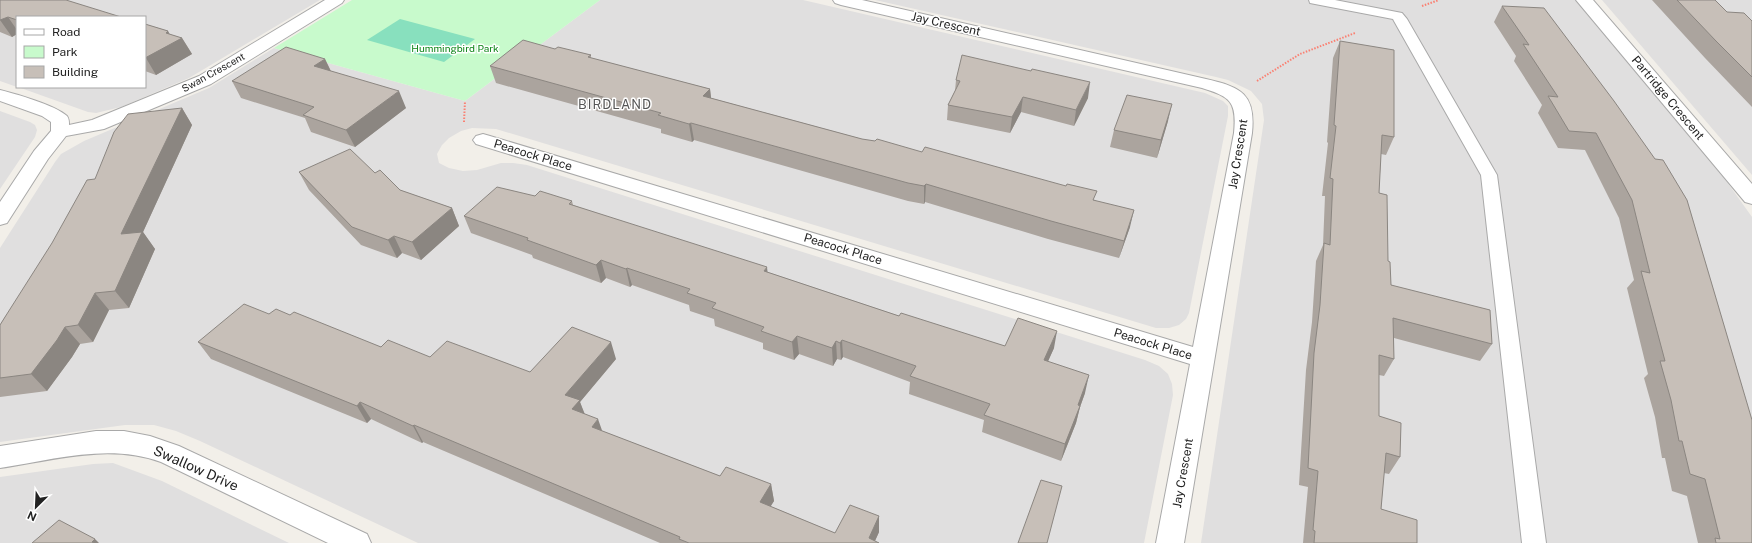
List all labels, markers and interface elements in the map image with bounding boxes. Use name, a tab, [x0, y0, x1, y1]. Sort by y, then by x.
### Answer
street label: Jay Crescent	[910, 9, 982, 39]
legend	[16, 16, 146, 88]
text: Road	[52, 25, 80, 39]
park label: Hummingbird Park	[411, 42, 499, 54]
text: Park	[52, 45, 78, 59]
street label: Swan Crescent	[179, 50, 247, 94]
street label: Partridge Crescent	[1629, 53, 1707, 143]
text: Building	[52, 65, 98, 79]
district label: BIRDLAND	[578, 97, 652, 112]
street label: Jay Crescent	[1226, 118, 1250, 190]
street label: Peacock Place	[492, 136, 574, 174]
street label: Peacock Place	[802, 230, 884, 268]
street label: Peacock Place	[1112, 325, 1194, 363]
street label: Jay Crescent	[1170, 437, 1196, 509]
street label: Swallow Drive	[151, 442, 241, 494]
north arrow	[16, 487, 56, 527]
text: N	[26, 509, 38, 523]

